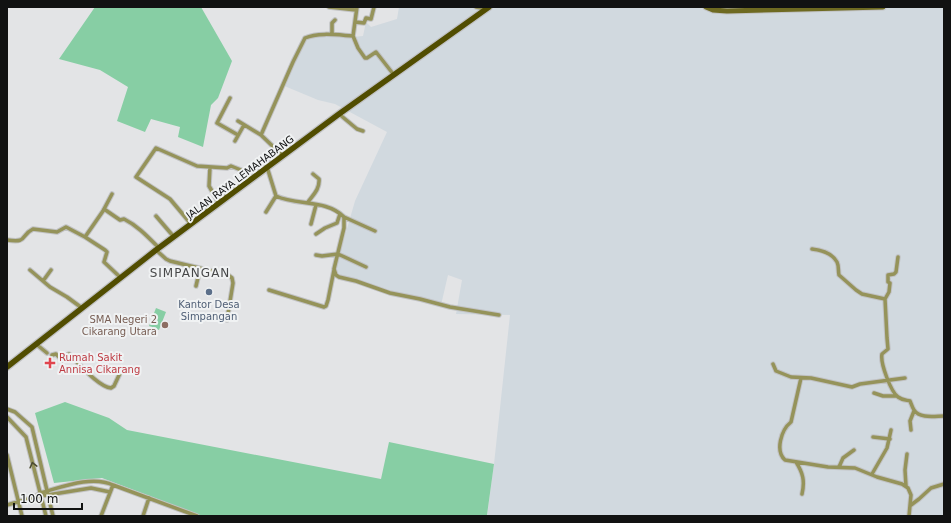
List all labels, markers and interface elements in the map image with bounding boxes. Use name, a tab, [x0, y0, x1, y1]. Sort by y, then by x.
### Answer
street label: JALAN RAYA LEMAHABANG	[183, 133, 296, 222]
district label: SIMPANGAN	[150, 266, 230, 280]
marker: Kantor Desa Simpangan	[204, 287, 214, 297]
place label: Kantor Desa Simpangan	[178, 299, 240, 322]
place label: SMA Negeri 2 Cikarang Utara	[82, 314, 157, 337]
marker: SMA Negeri 2 Cikarang Utara	[160, 320, 170, 330]
place label: Rumah Sakit Annisa Cikarang	[59, 352, 140, 375]
marker: Rumah Sakit Annisa Cikarang	[44, 357, 56, 369]
one-way arrow	[30, 461, 38, 468]
scale bar	[14, 485, 82, 511]
text: 100 m	[20, 492, 58, 506]

